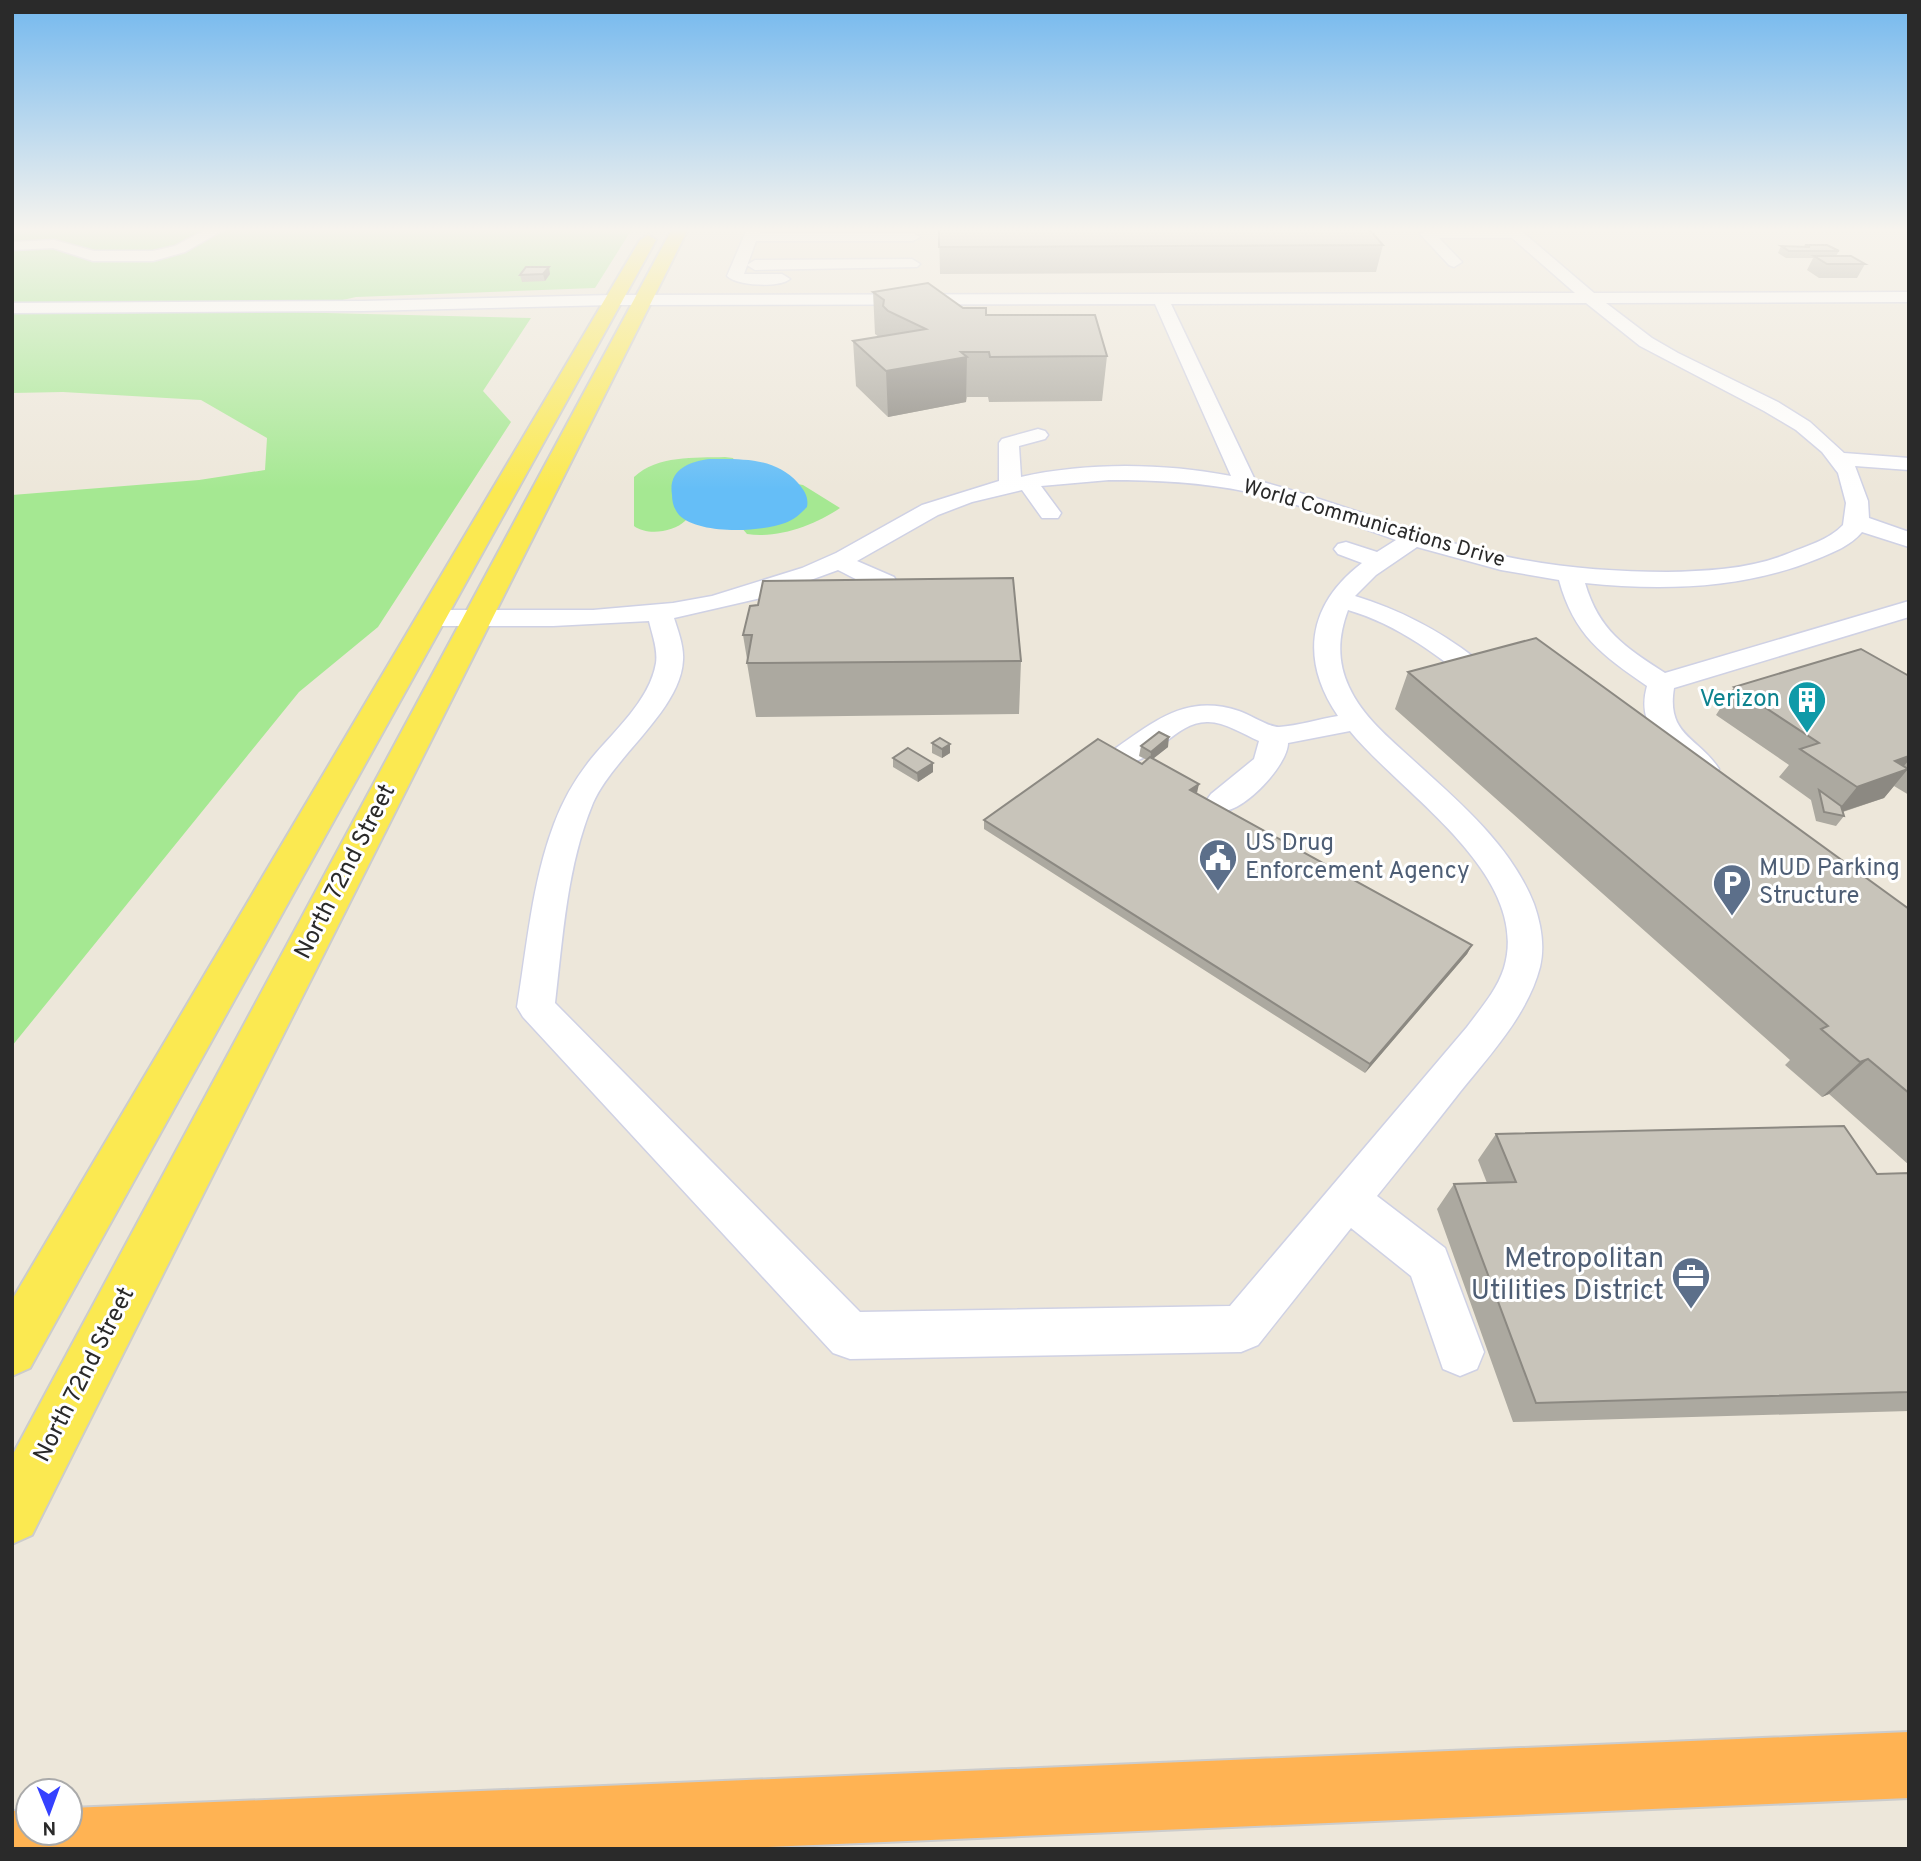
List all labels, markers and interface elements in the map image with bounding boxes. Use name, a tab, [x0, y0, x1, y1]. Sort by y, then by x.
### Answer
street label: World Communications Drive	[1240, 474, 1508, 574]
building icon: Verizon	[1786, 679, 1828, 734]
place label: Verizon	[1700, 685, 1780, 715]
street label: North 72nd Street	[289, 779, 403, 965]
place label: US Drug Enforcement Agency	[1245, 829, 1470, 887]
public building icon: US Drug Enforcement Agency	[1197, 837, 1239, 892]
place label: MUD Parking Structure	[1759, 854, 1900, 912]
parking icon: MUD Parking Structure	[1711, 862, 1753, 917]
place label: Metropolitan Utilities District	[1471, 1242, 1664, 1310]
office icon: Metropolitan Utilities District	[1670, 1255, 1712, 1310]
street label: North 72nd Street	[28, 1282, 142, 1468]
north arrow	[14, 1777, 84, 1847]
text: N	[42, 1815, 56, 1839]

